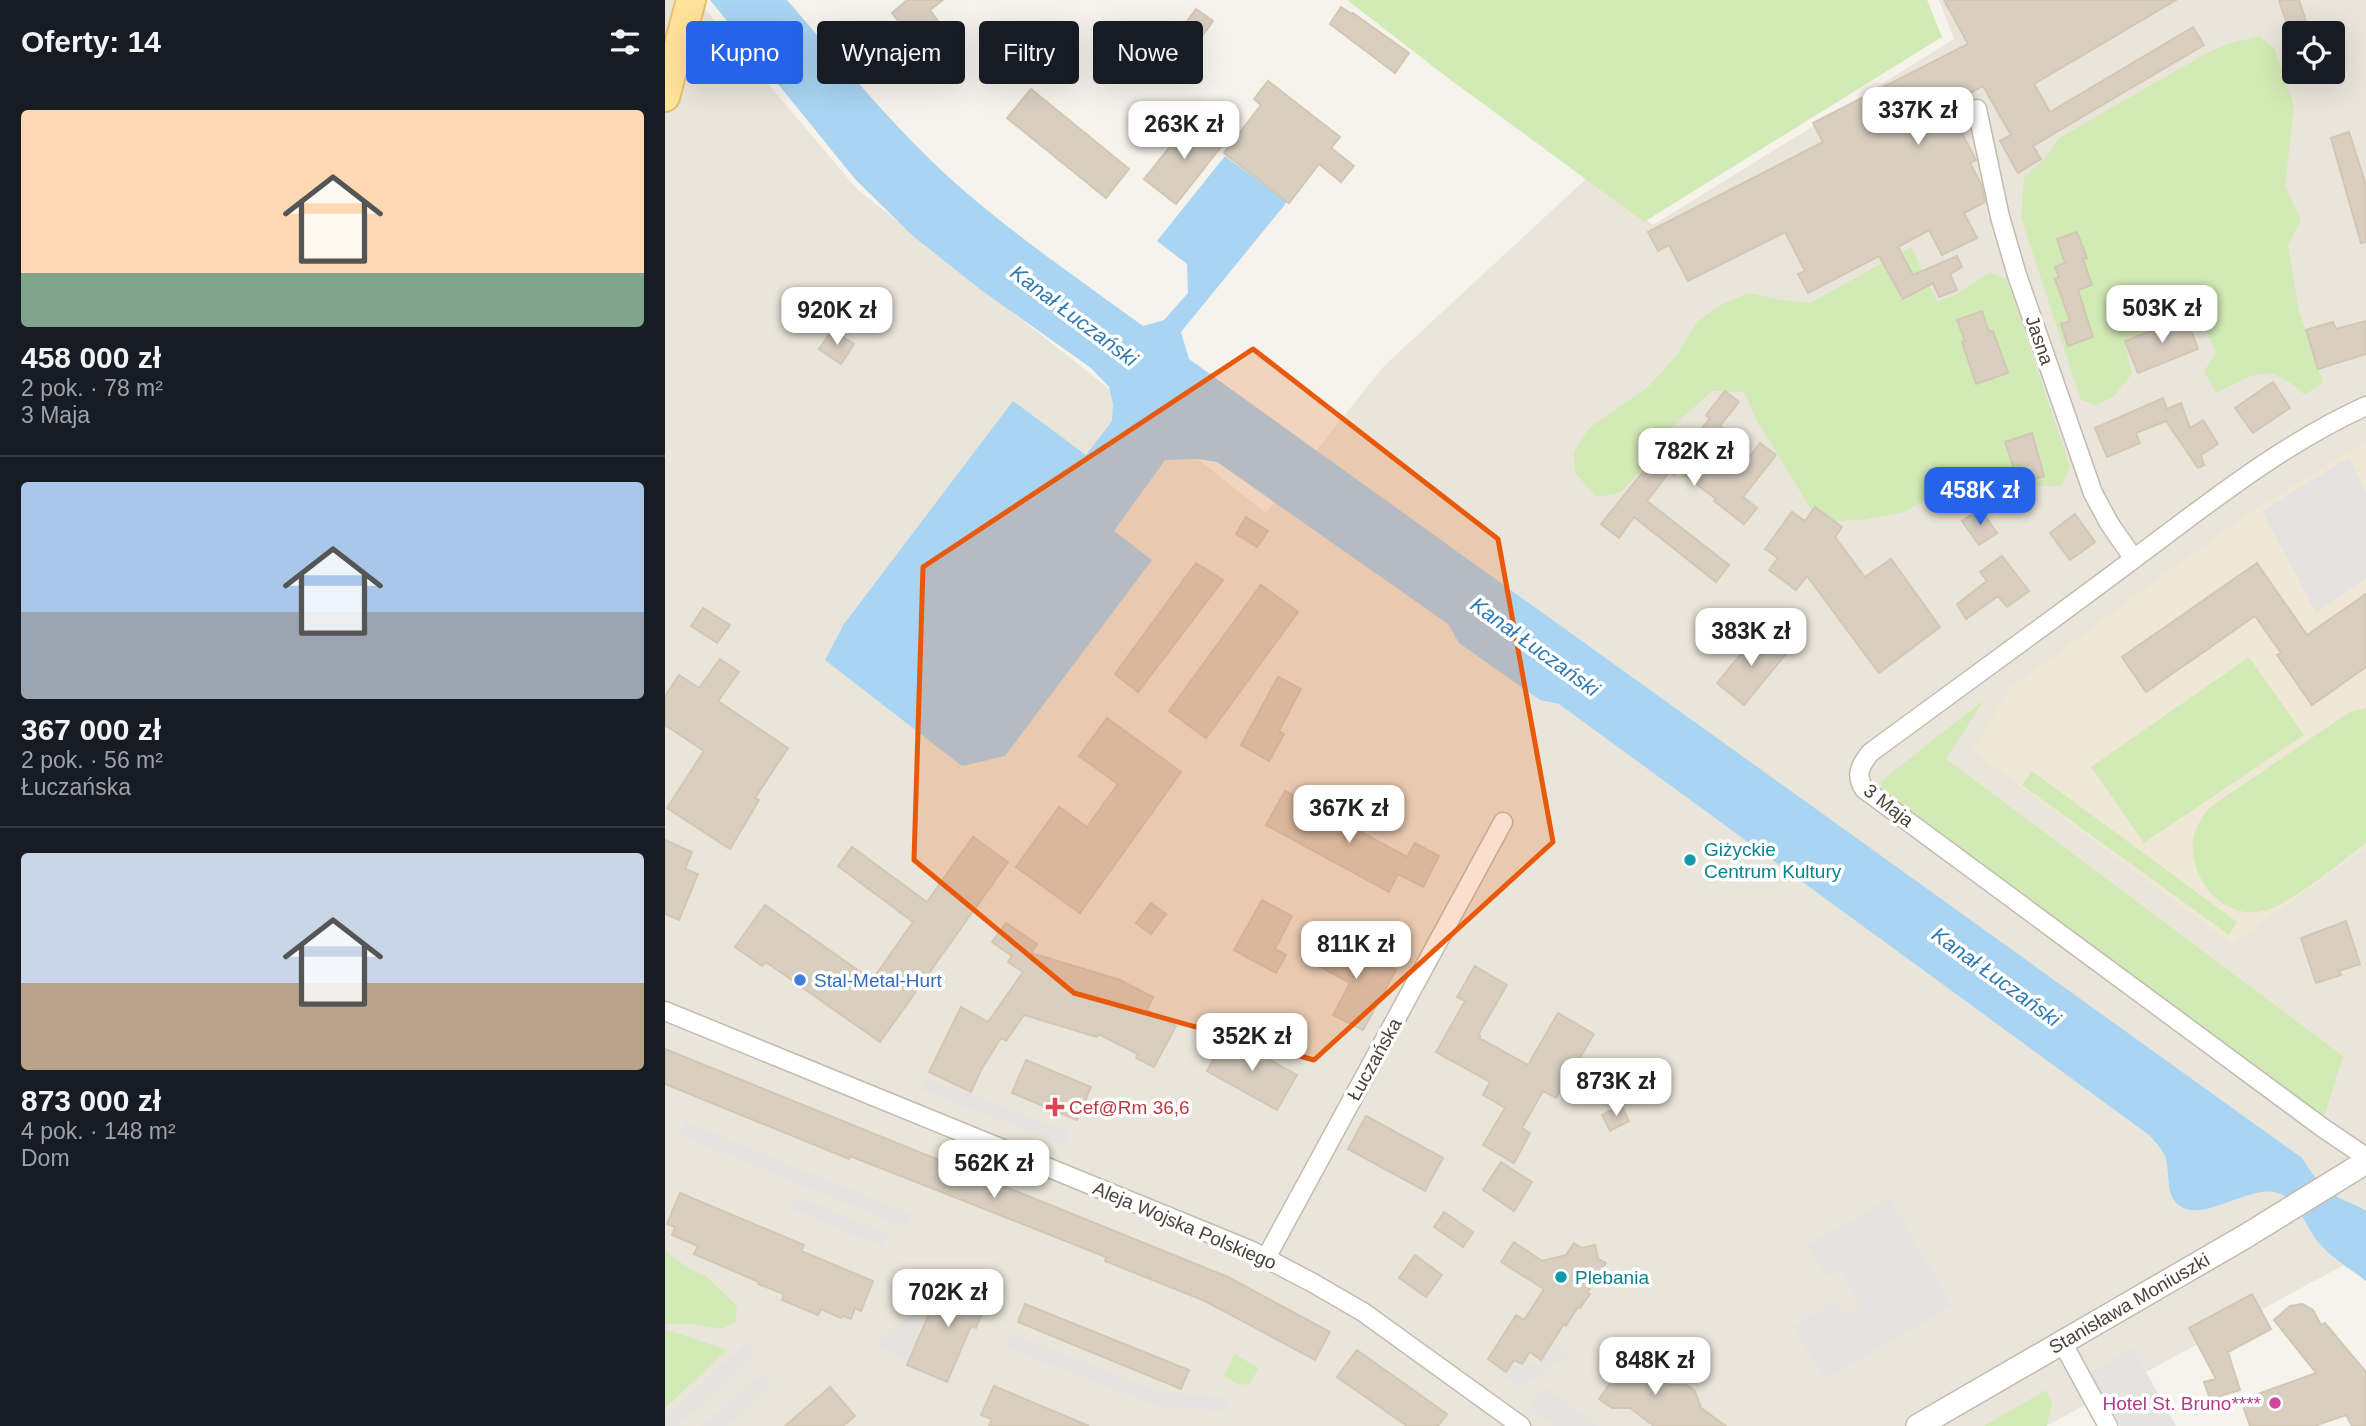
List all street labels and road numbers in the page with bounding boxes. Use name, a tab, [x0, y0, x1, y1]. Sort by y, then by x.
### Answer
street label: Jasna	[2021, 313, 2058, 368]
street label: 3 Maja	[1860, 780, 1918, 831]
street label: Łuczańska	[1343, 1014, 1406, 1104]
street label: Aleja Wojska Polskiego	[1090, 1177, 1280, 1274]
street label: Stanisława Moniuszki	[2045, 1249, 2213, 1358]

